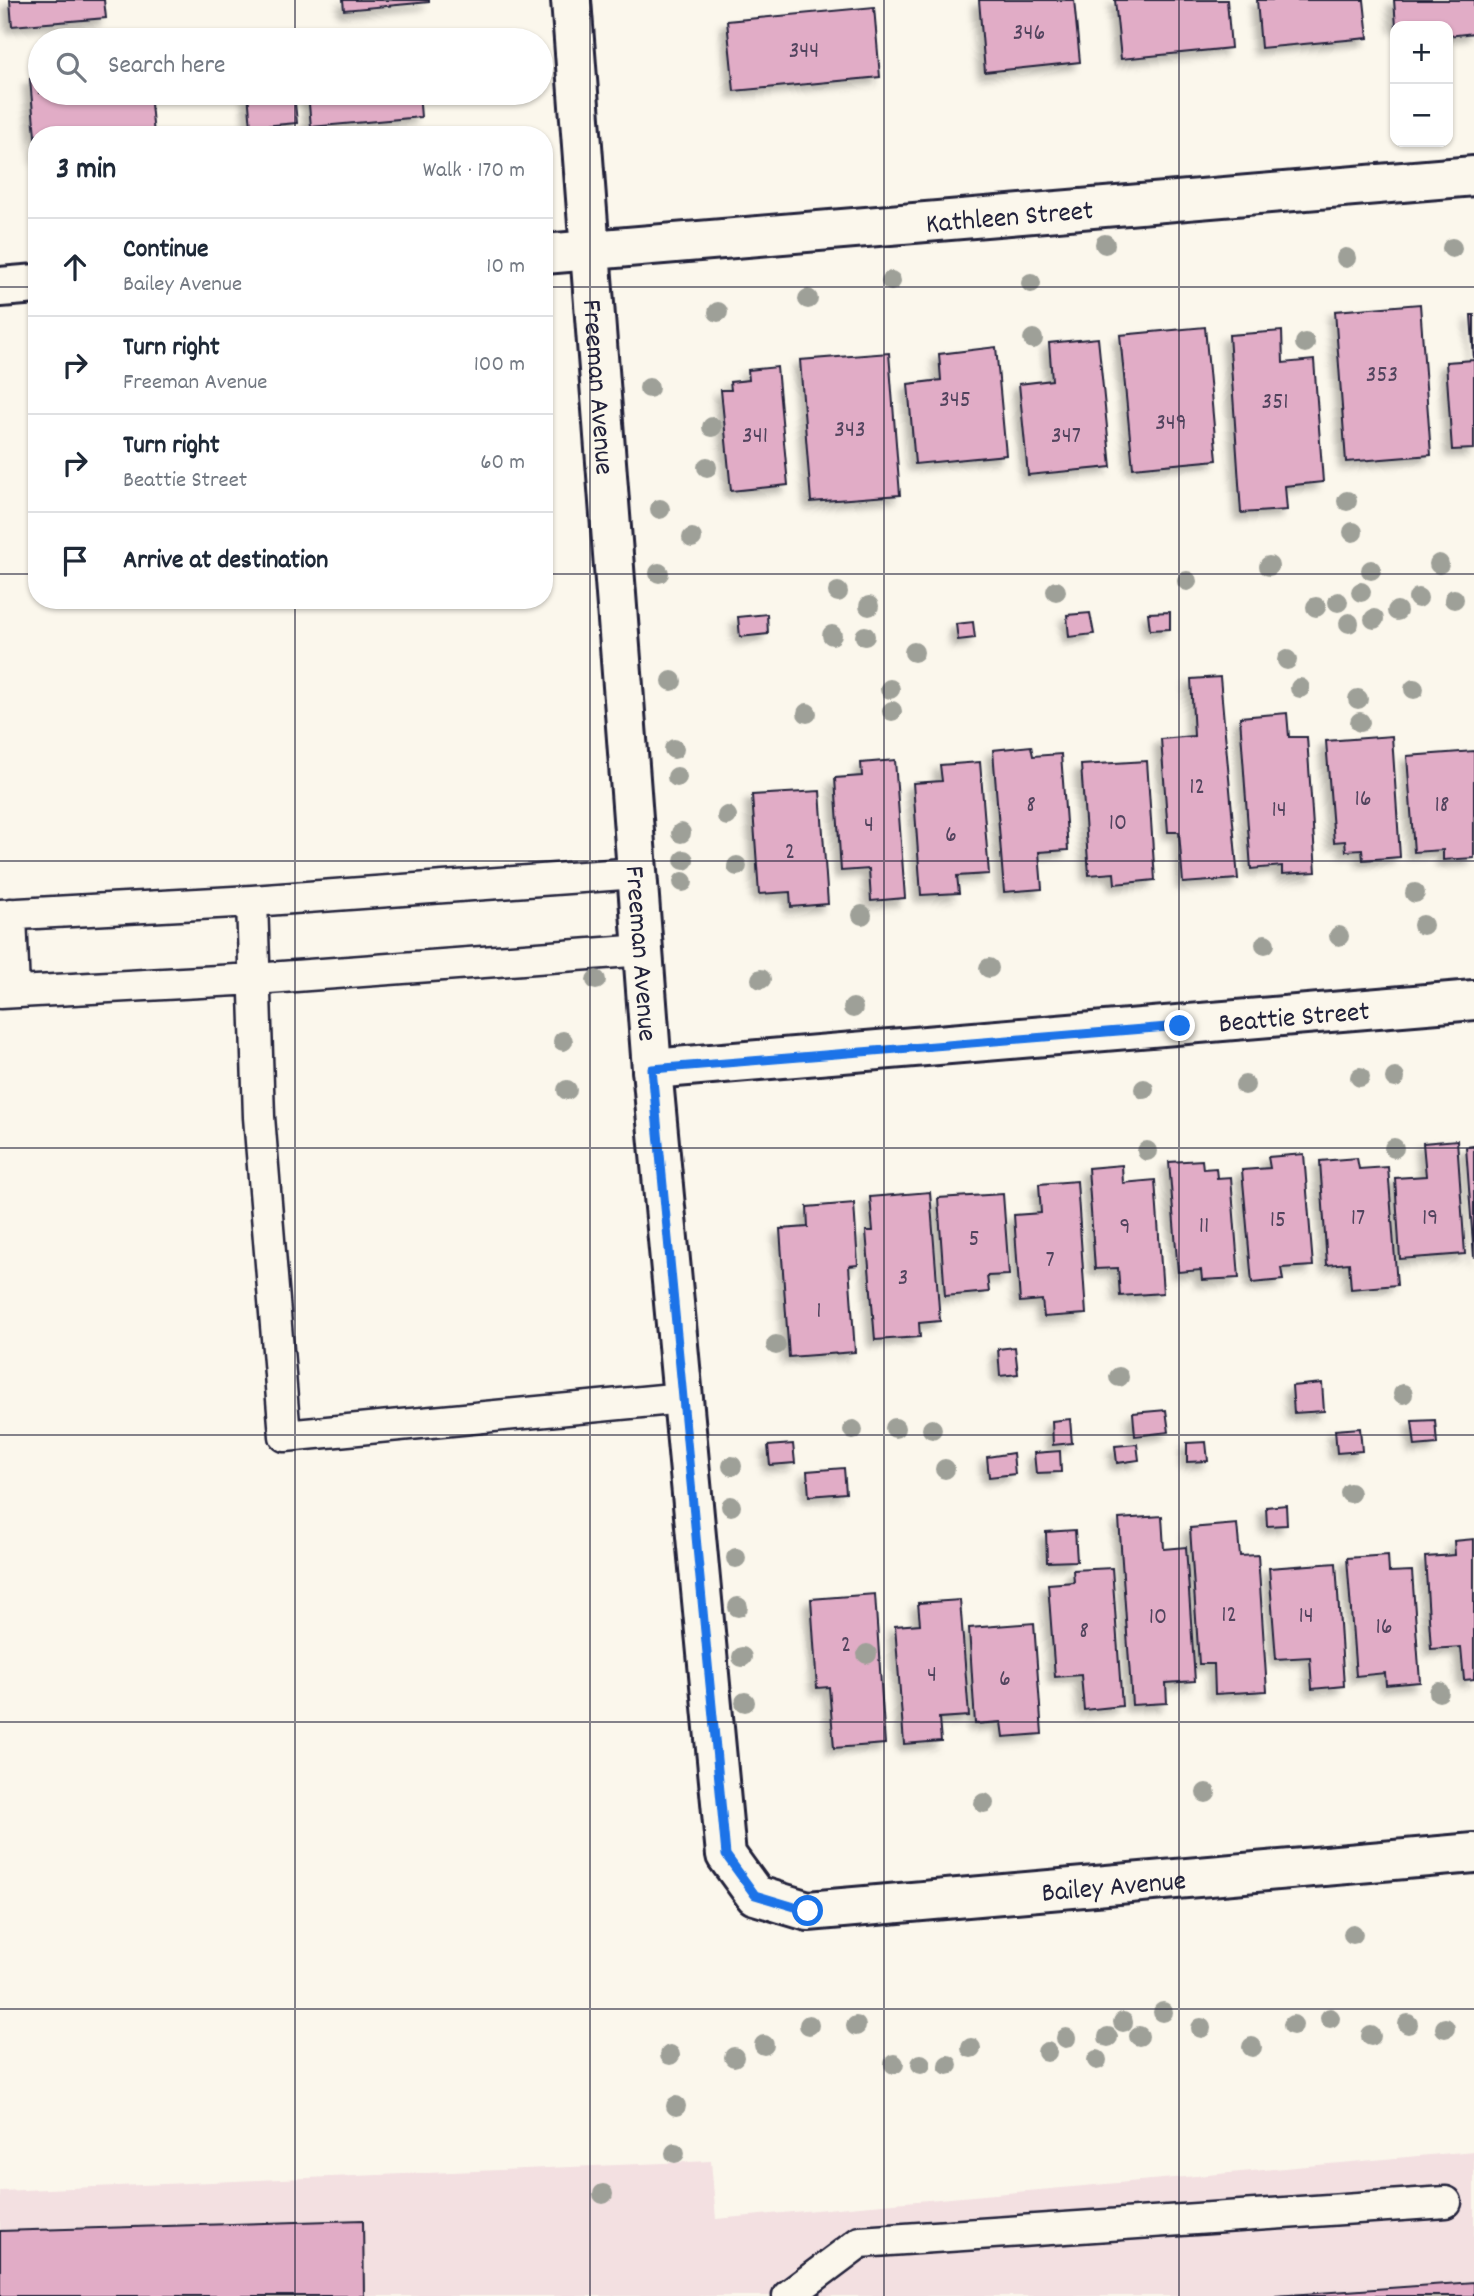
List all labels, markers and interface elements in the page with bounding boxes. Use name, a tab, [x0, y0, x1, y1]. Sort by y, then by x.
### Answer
house number: 346	[1013, 17, 1045, 51]
map controls	[1390, 21, 1453, 147]
button: +	[1390, 21, 1453, 84]
search box	[28, 28, 553, 105]
house number: 344	[789, 35, 819, 69]
icon: search	[52, 48, 90, 86]
text: Search here	[108, 48, 226, 85]
button: −	[1390, 84, 1453, 147]
text: 3 min	[56, 150, 116, 193]
text: Walk · 170 m	[423, 155, 525, 188]
street label: Kathleen Street	[924, 193, 1095, 247]
text: Continue	[123, 232, 208, 269]
icon: ahead	[56, 248, 94, 286]
text: 10 m	[486, 251, 525, 284]
text: Bailey Avenue	[123, 269, 242, 302]
street label: Freeman Avenue	[569, 298, 622, 477]
text: Turn right	[123, 330, 220, 367]
icon: right	[56, 346, 94, 384]
text: 100 m	[474, 349, 525, 382]
house number: 353	[1366, 359, 1398, 393]
text: Freeman Avenue	[123, 367, 267, 400]
house number: 345	[939, 384, 971, 418]
house number: 351	[1261, 386, 1289, 420]
house number: 349	[1155, 407, 1187, 441]
house number: 343	[834, 414, 866, 448]
house number: 341	[742, 420, 768, 454]
house number: 347	[1051, 420, 1081, 454]
text: Turn right	[123, 428, 220, 465]
icon: right	[56, 444, 94, 482]
text: 60 m	[480, 447, 525, 480]
text: Beattie Street	[123, 465, 247, 498]
icon: arrive	[56, 542, 94, 580]
text: Arrive at destination	[123, 543, 328, 580]
house number: 12	[1189, 771, 1205, 805]
house number: 16	[1354, 783, 1372, 817]
house number: 8	[1026, 789, 1036, 823]
house number: 18	[1435, 789, 1449, 823]
house number: 14	[1271, 794, 1287, 828]
house number: 10	[1109, 807, 1127, 841]
house number: 4	[864, 809, 874, 843]
house number: 6	[945, 819, 957, 853]
house number: 2	[785, 836, 795, 870]
street label: Freeman Avenue	[612, 864, 665, 1043]
street label: Beattie Street	[1217, 994, 1371, 1046]
route end	[1164, 1010, 1195, 1041]
house number: 17	[1351, 1202, 1365, 1236]
house number: 19	[1422, 1202, 1438, 1236]
house number: 15	[1270, 1204, 1286, 1238]
house number: 11	[1199, 1210, 1209, 1244]
house number: 9	[1120, 1211, 1131, 1245]
house number: 5	[968, 1223, 980, 1257]
house number: 7	[1045, 1244, 1055, 1278]
house number: 3	[898, 1262, 908, 1296]
house number: 1	[816, 1295, 822, 1329]
house number: 12	[1221, 1599, 1237, 1633]
house number: 14	[1298, 1600, 1314, 1634]
house number: 10	[1149, 1601, 1167, 1635]
house number: 16	[1375, 1611, 1393, 1645]
house number: 8	[1079, 1615, 1089, 1649]
house number: 2	[841, 1629, 851, 1663]
house number: 4	[927, 1659, 937, 1693]
house number: 6	[999, 1663, 1011, 1697]
street label: Bailey Avenue	[1040, 1863, 1188, 1916]
route start	[792, 1895, 823, 1926]

